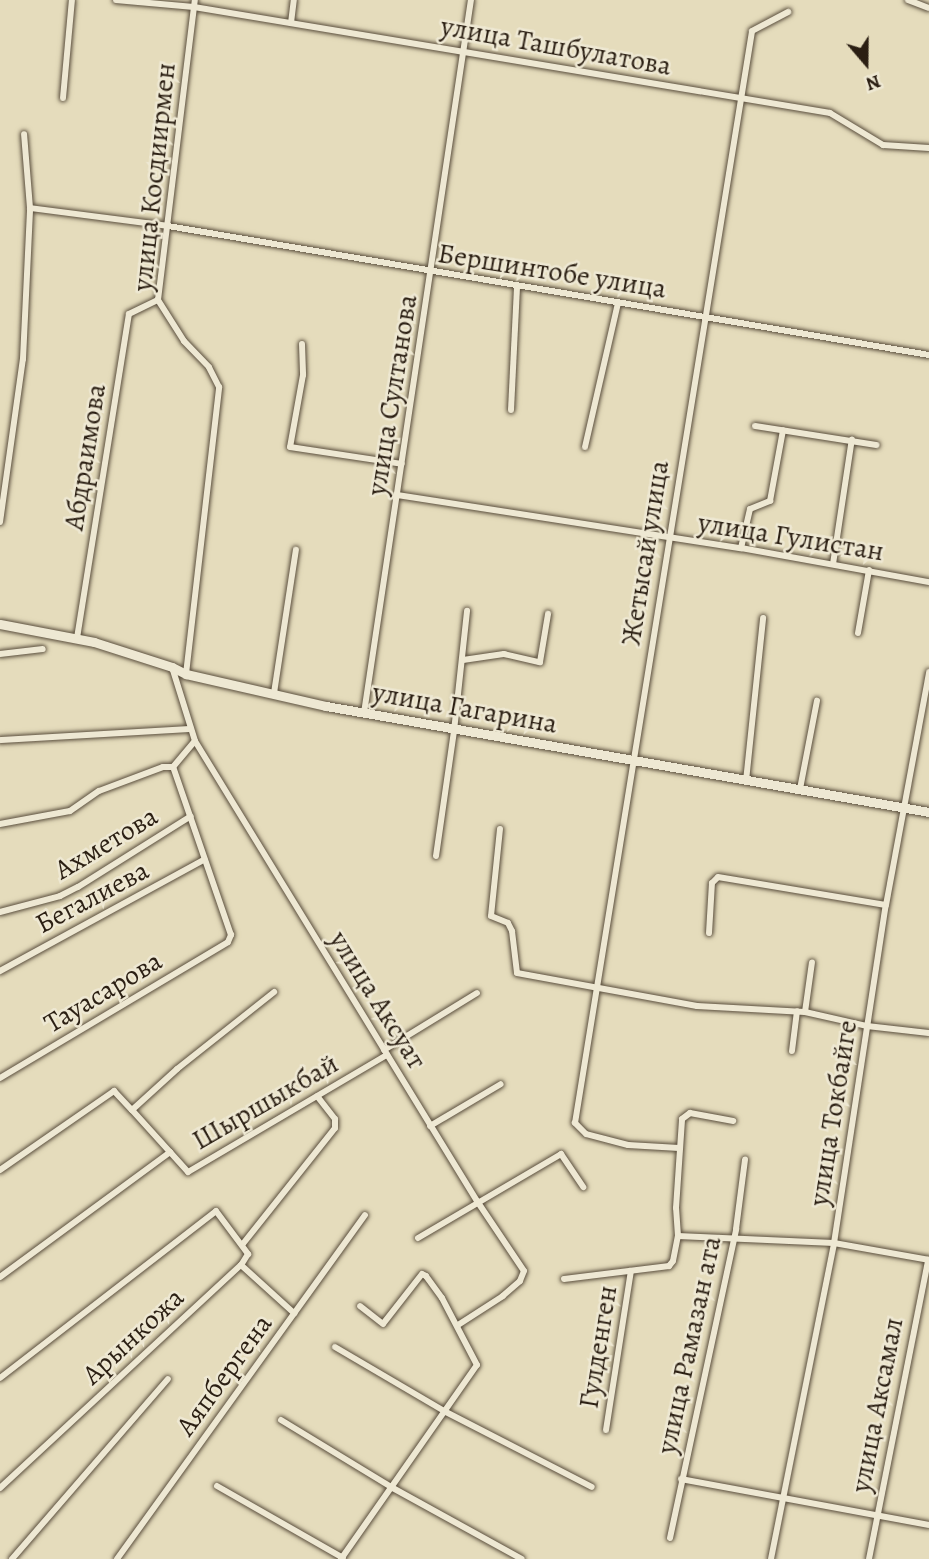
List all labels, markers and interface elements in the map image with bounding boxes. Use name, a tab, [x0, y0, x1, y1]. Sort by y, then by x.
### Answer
street label: улица Ташбулатова	[438, 9, 674, 83]
north arrow	[831, 28, 901, 98]
street label: улица Косдиирмен	[125, 61, 183, 293]
text: N	[862, 68, 884, 97]
street label: Бершинтобе улица	[435, 236, 669, 306]
street label: улица Султанова	[360, 292, 424, 498]
street label: Абдраимова	[57, 381, 113, 533]
street label: Жетысай улица	[614, 458, 676, 648]
street label: улица Гулистан	[696, 506, 886, 568]
street label: улица Гагарина	[370, 675, 560, 741]
street label: Ахметова	[48, 799, 164, 887]
street label: Бегалиева	[30, 853, 154, 941]
street label: улица Аксуат	[322, 925, 434, 1075]
street label: Тауасарова	[38, 944, 168, 1040]
street label: улица Токбайге	[802, 1018, 864, 1208]
street label: Шыршыкбай	[186, 1047, 344, 1157]
street label: улица Рамазан ата	[650, 1233, 728, 1457]
street label: Арынкожа	[75, 1281, 191, 1391]
street label: Гулденген	[572, 1283, 624, 1411]
street label: Аяпбергена	[169, 1308, 279, 1442]
street label: улица Аксамал	[844, 1315, 910, 1495]

